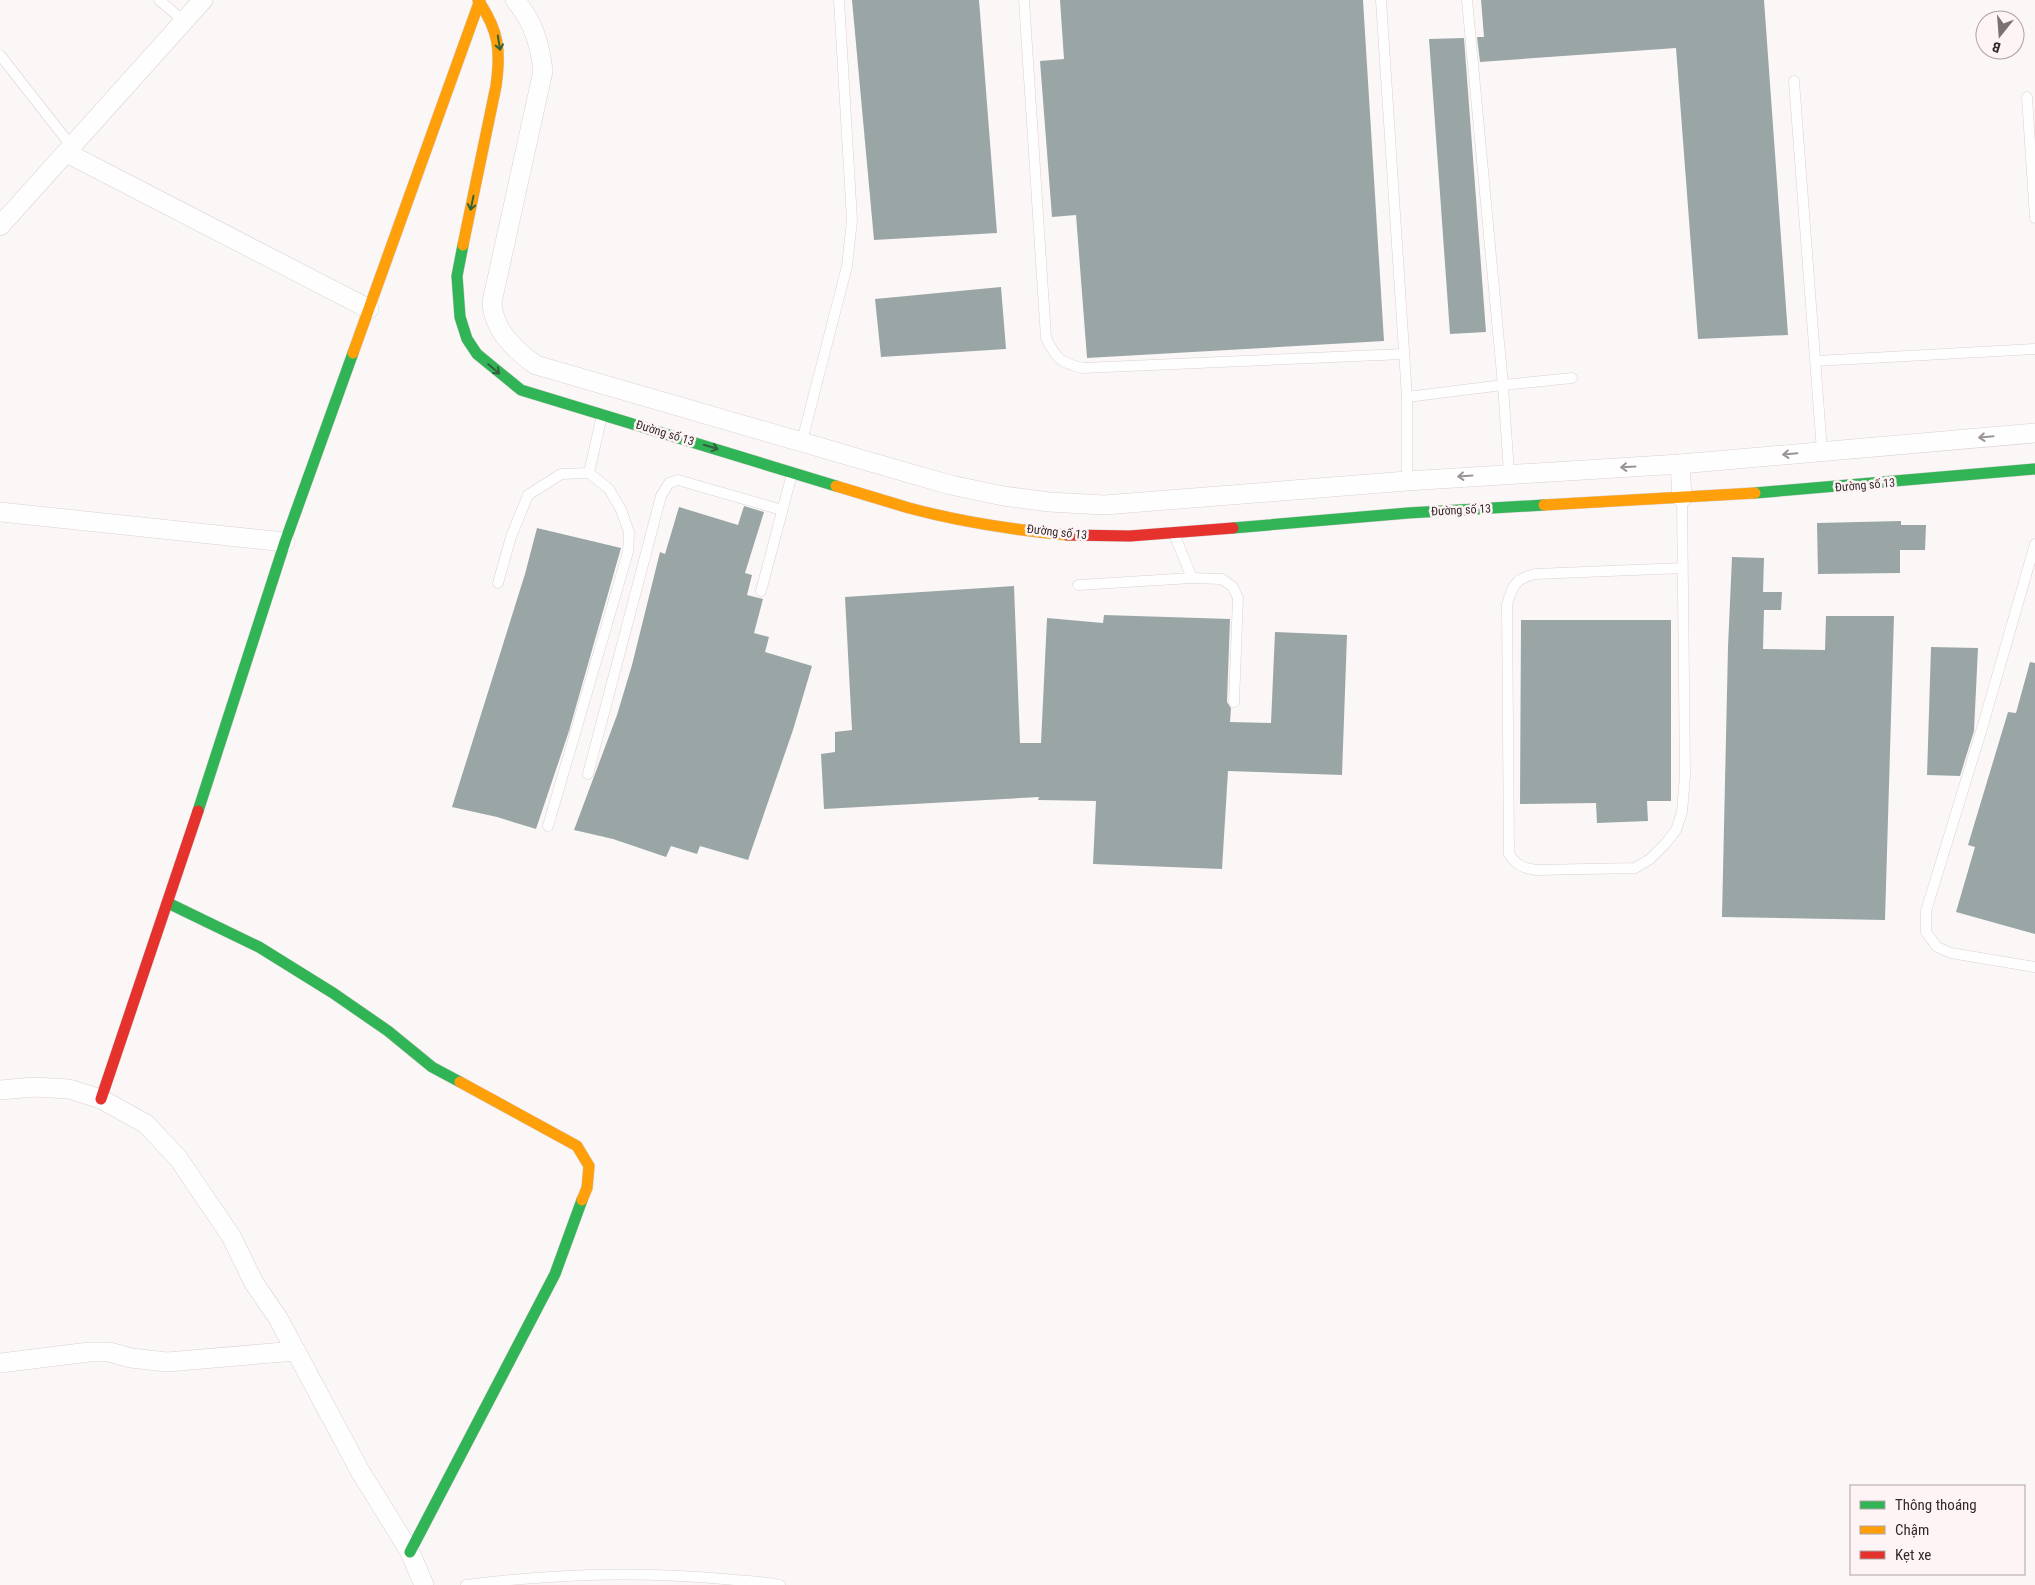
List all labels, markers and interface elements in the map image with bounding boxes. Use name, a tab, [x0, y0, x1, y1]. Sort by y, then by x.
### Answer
north arrow	[1975, 10, 2025, 60]
one-way arrow	[494, 35, 504, 51]
text: B	[1990, 39, 2002, 56]
one-way arrow	[467, 195, 476, 211]
one-way arrow	[488, 364, 501, 375]
street label: Đường số 13	[634, 417, 696, 449]
one-way arrow	[1979, 433, 1995, 442]
one-way arrow	[703, 443, 719, 453]
one-way arrow	[1782, 449, 1798, 459]
one-way arrow	[1620, 463, 1636, 472]
one-way arrow	[1458, 472, 1474, 481]
street label: Đường số 13	[1834, 475, 1896, 495]
street label: Đường số 13	[1431, 501, 1492, 519]
street label: Đường số 13	[1026, 522, 1088, 542]
legend	[1850, 1485, 2025, 1575]
text: Thông thoáng	[1895, 1496, 1977, 1514]
text: Chậm	[1895, 1521, 1929, 1539]
text: Kẹt xe	[1895, 1546, 1931, 1564]

